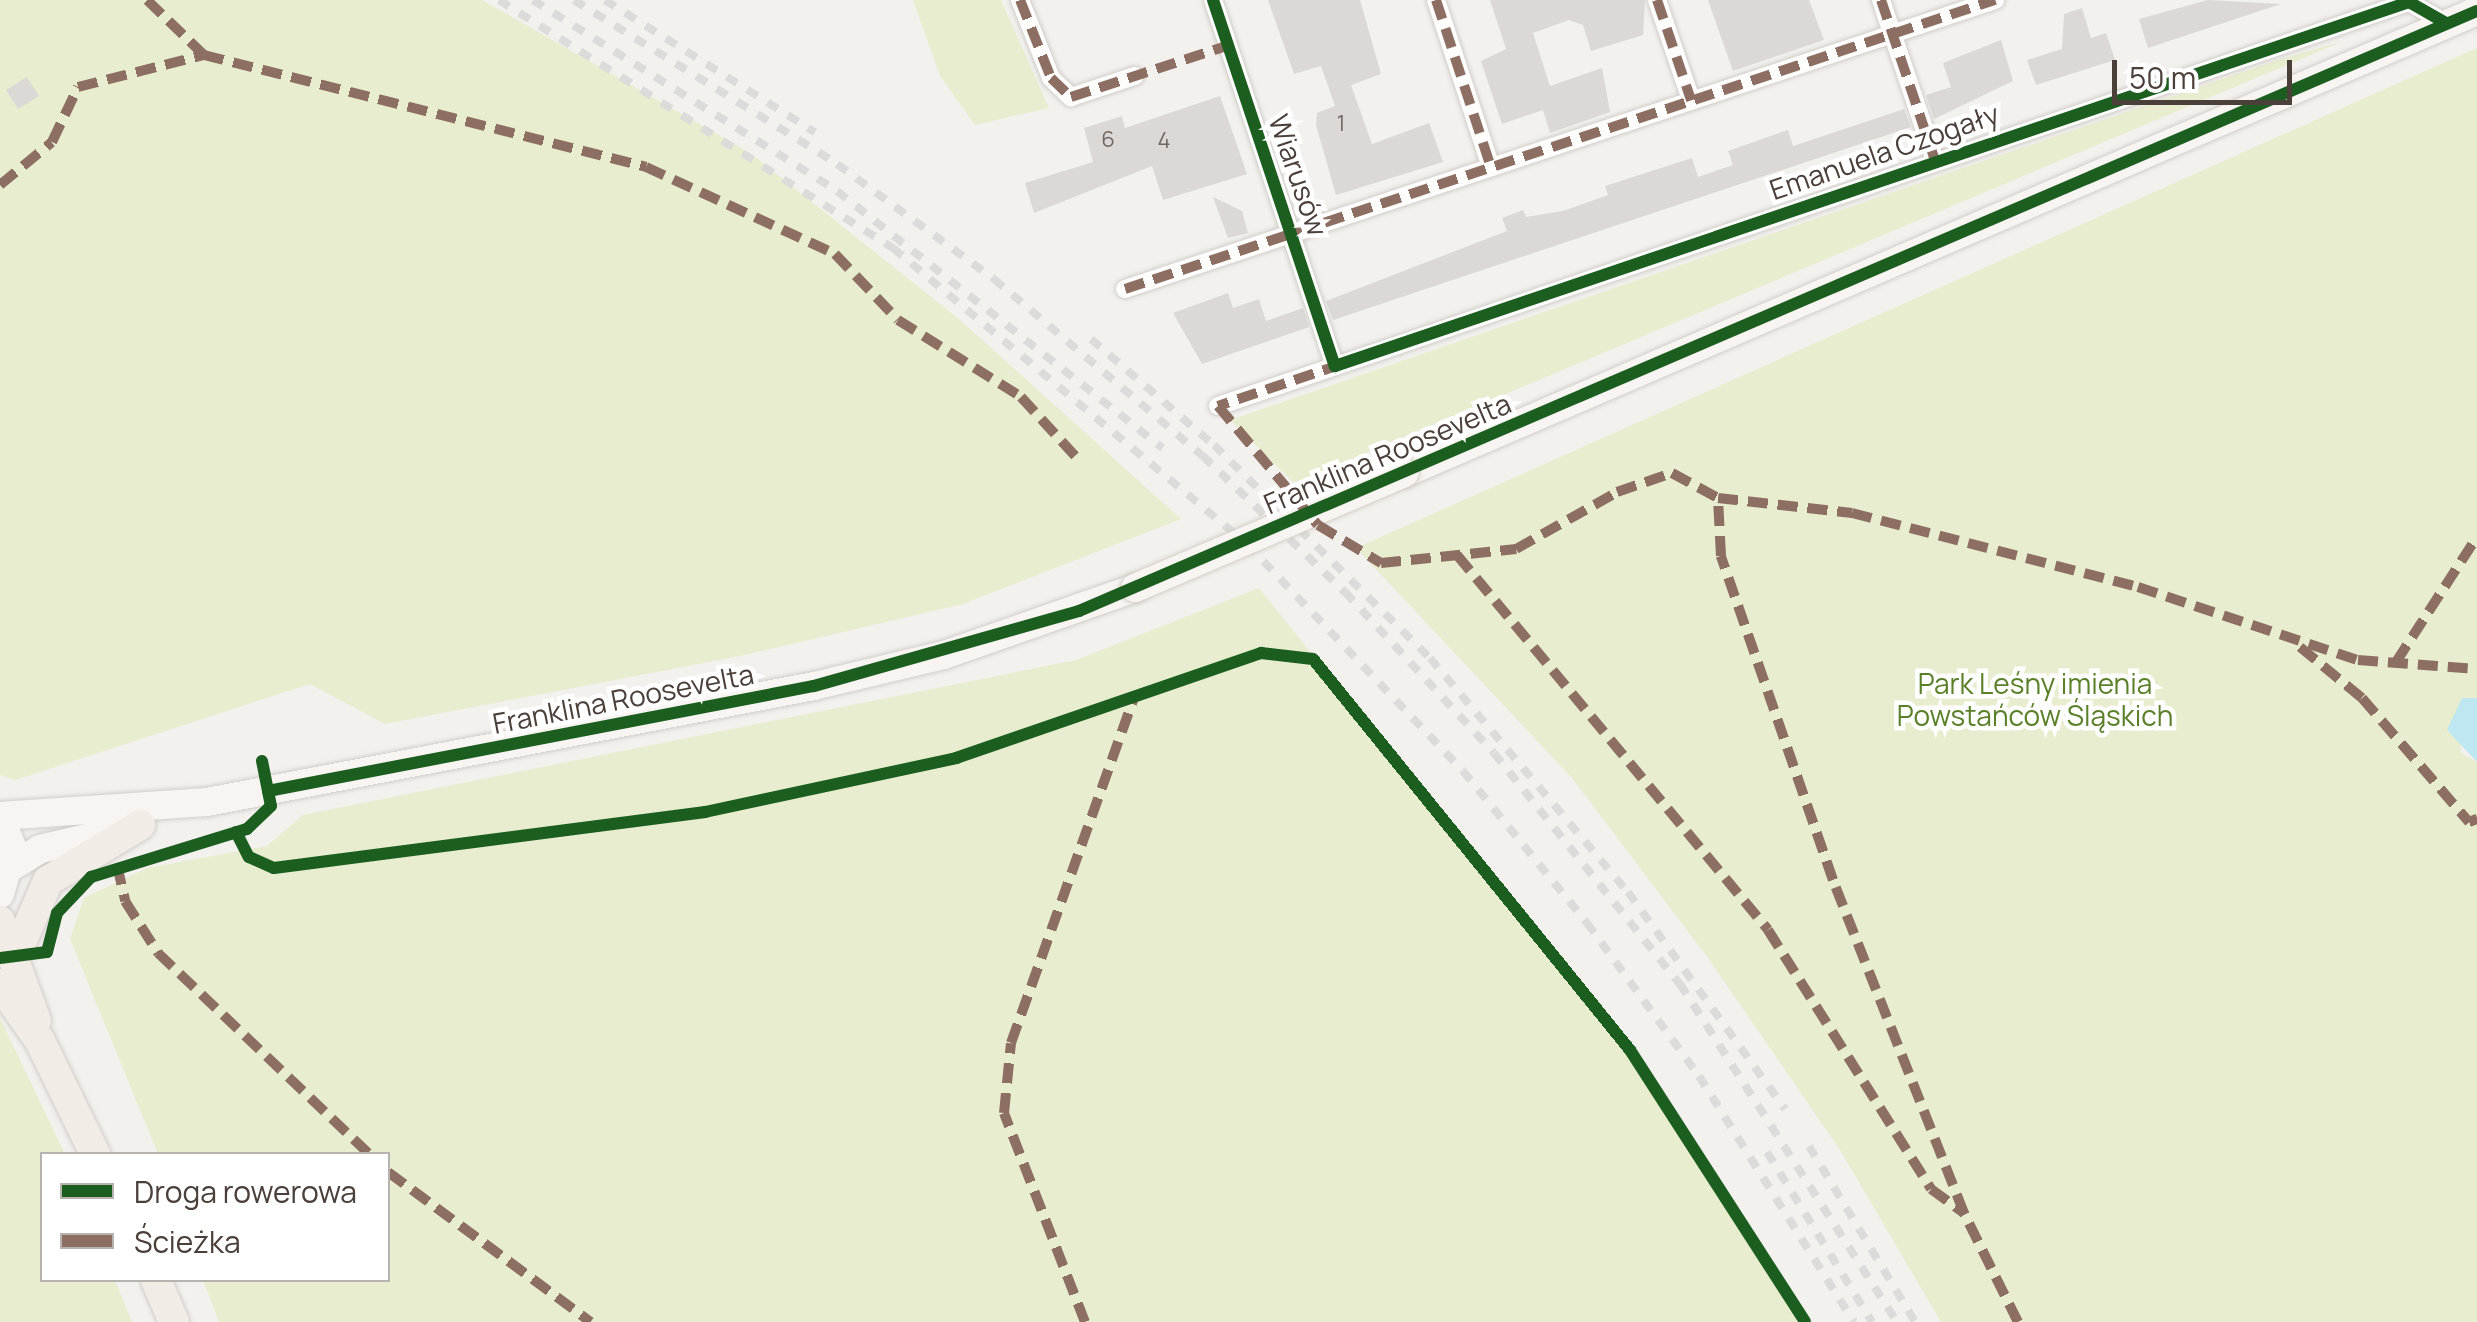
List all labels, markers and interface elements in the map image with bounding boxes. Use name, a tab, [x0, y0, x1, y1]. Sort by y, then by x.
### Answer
scale bar	[2117, 40, 2297, 102]
text: 50 m	[2129, 57, 2196, 98]
street label: Emanuela Czogały	[1765, 96, 2003, 206]
street label: Wiarusów	[1262, 110, 1336, 240]
house number: 1	[1337, 111, 1345, 137]
house number: 6	[1101, 127, 1115, 153]
house number: 4	[1158, 128, 1170, 154]
street label: Franklina Roosevelta	[1258, 386, 1516, 520]
street label: Franklina Roosevelta	[490, 656, 756, 740]
park label: Park Leśny imienia Powstańców Śląskich	[1897, 666, 2173, 732]
legend	[40, 1152, 390, 1282]
text: Droga rowerowa	[134, 1171, 357, 1212]
text: Ścieżka	[134, 1221, 241, 1262]

